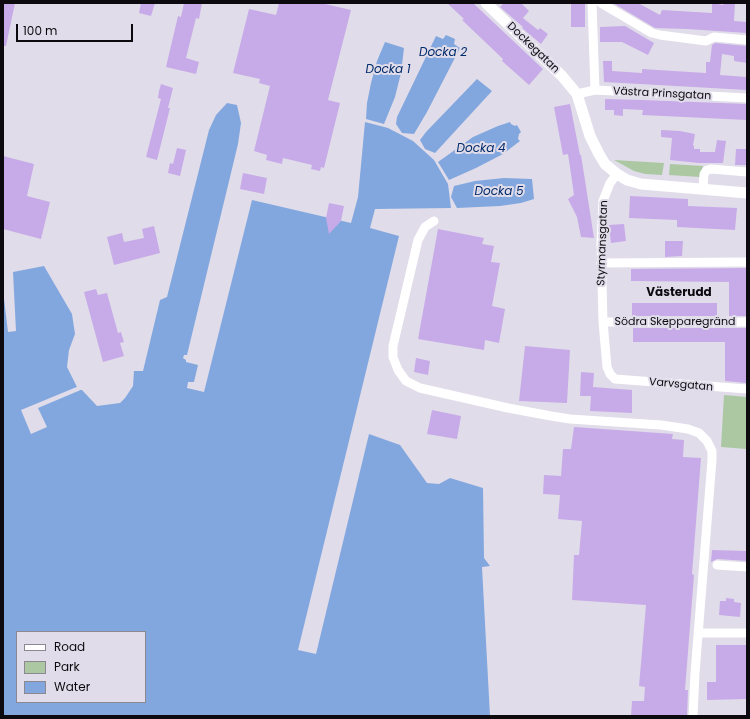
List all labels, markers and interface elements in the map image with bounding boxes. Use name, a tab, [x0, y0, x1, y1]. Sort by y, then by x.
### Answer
scale bar	[18, 16, 135, 42]
street label: Dockegatan	[504, 20, 562, 76]
text: 100 m	[23, 22, 57, 39]
water label: Docka 2	[419, 46, 467, 60]
water label: Docka 1	[365, 63, 411, 77]
street label: Västra Prinsgatan	[613, 85, 711, 103]
water label: Docka 4	[457, 142, 505, 156]
water label: Docka 5	[475, 185, 523, 199]
street label: Styrmansgatan	[595, 200, 611, 286]
district label: Västerudd	[646, 286, 712, 300]
street label: Södra Skepparegränd	[614, 315, 736, 329]
street label: Varvsgatan	[648, 376, 714, 394]
legend	[16, 631, 146, 703]
text: Road	[54, 638, 85, 655]
text: Park	[54, 658, 80, 675]
text: Water	[54, 678, 90, 695]

